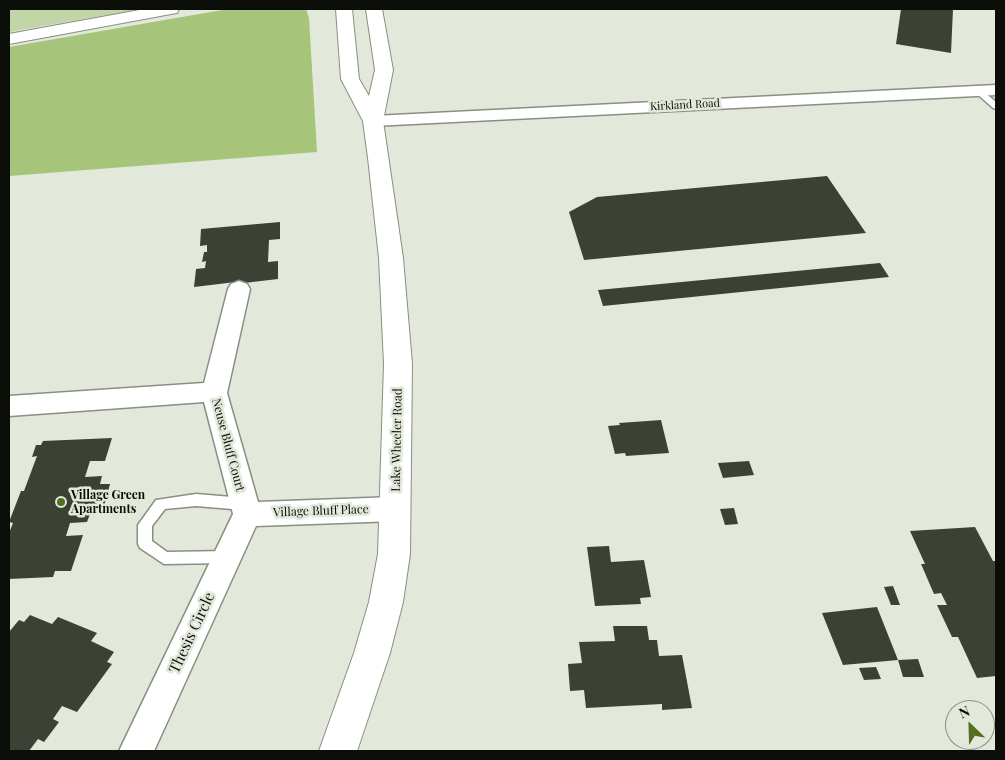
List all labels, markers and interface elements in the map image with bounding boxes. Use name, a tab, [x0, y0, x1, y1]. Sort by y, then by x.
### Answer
street label: Kirkland Road	[650, 97, 720, 113]
street label: Lake Wheeler Road	[389, 388, 405, 492]
street label: Neuse Bluff Court	[209, 397, 247, 493]
place label: Village Green Apartments	[71, 488, 145, 516]
marker: Village Green Apartments	[55, 496, 67, 508]
street label: Village Bluff Place	[273, 502, 369, 520]
street label: Thesis Circle	[165, 590, 219, 676]
north arrow	[945, 700, 995, 750]
text: N	[956, 701, 973, 722]

